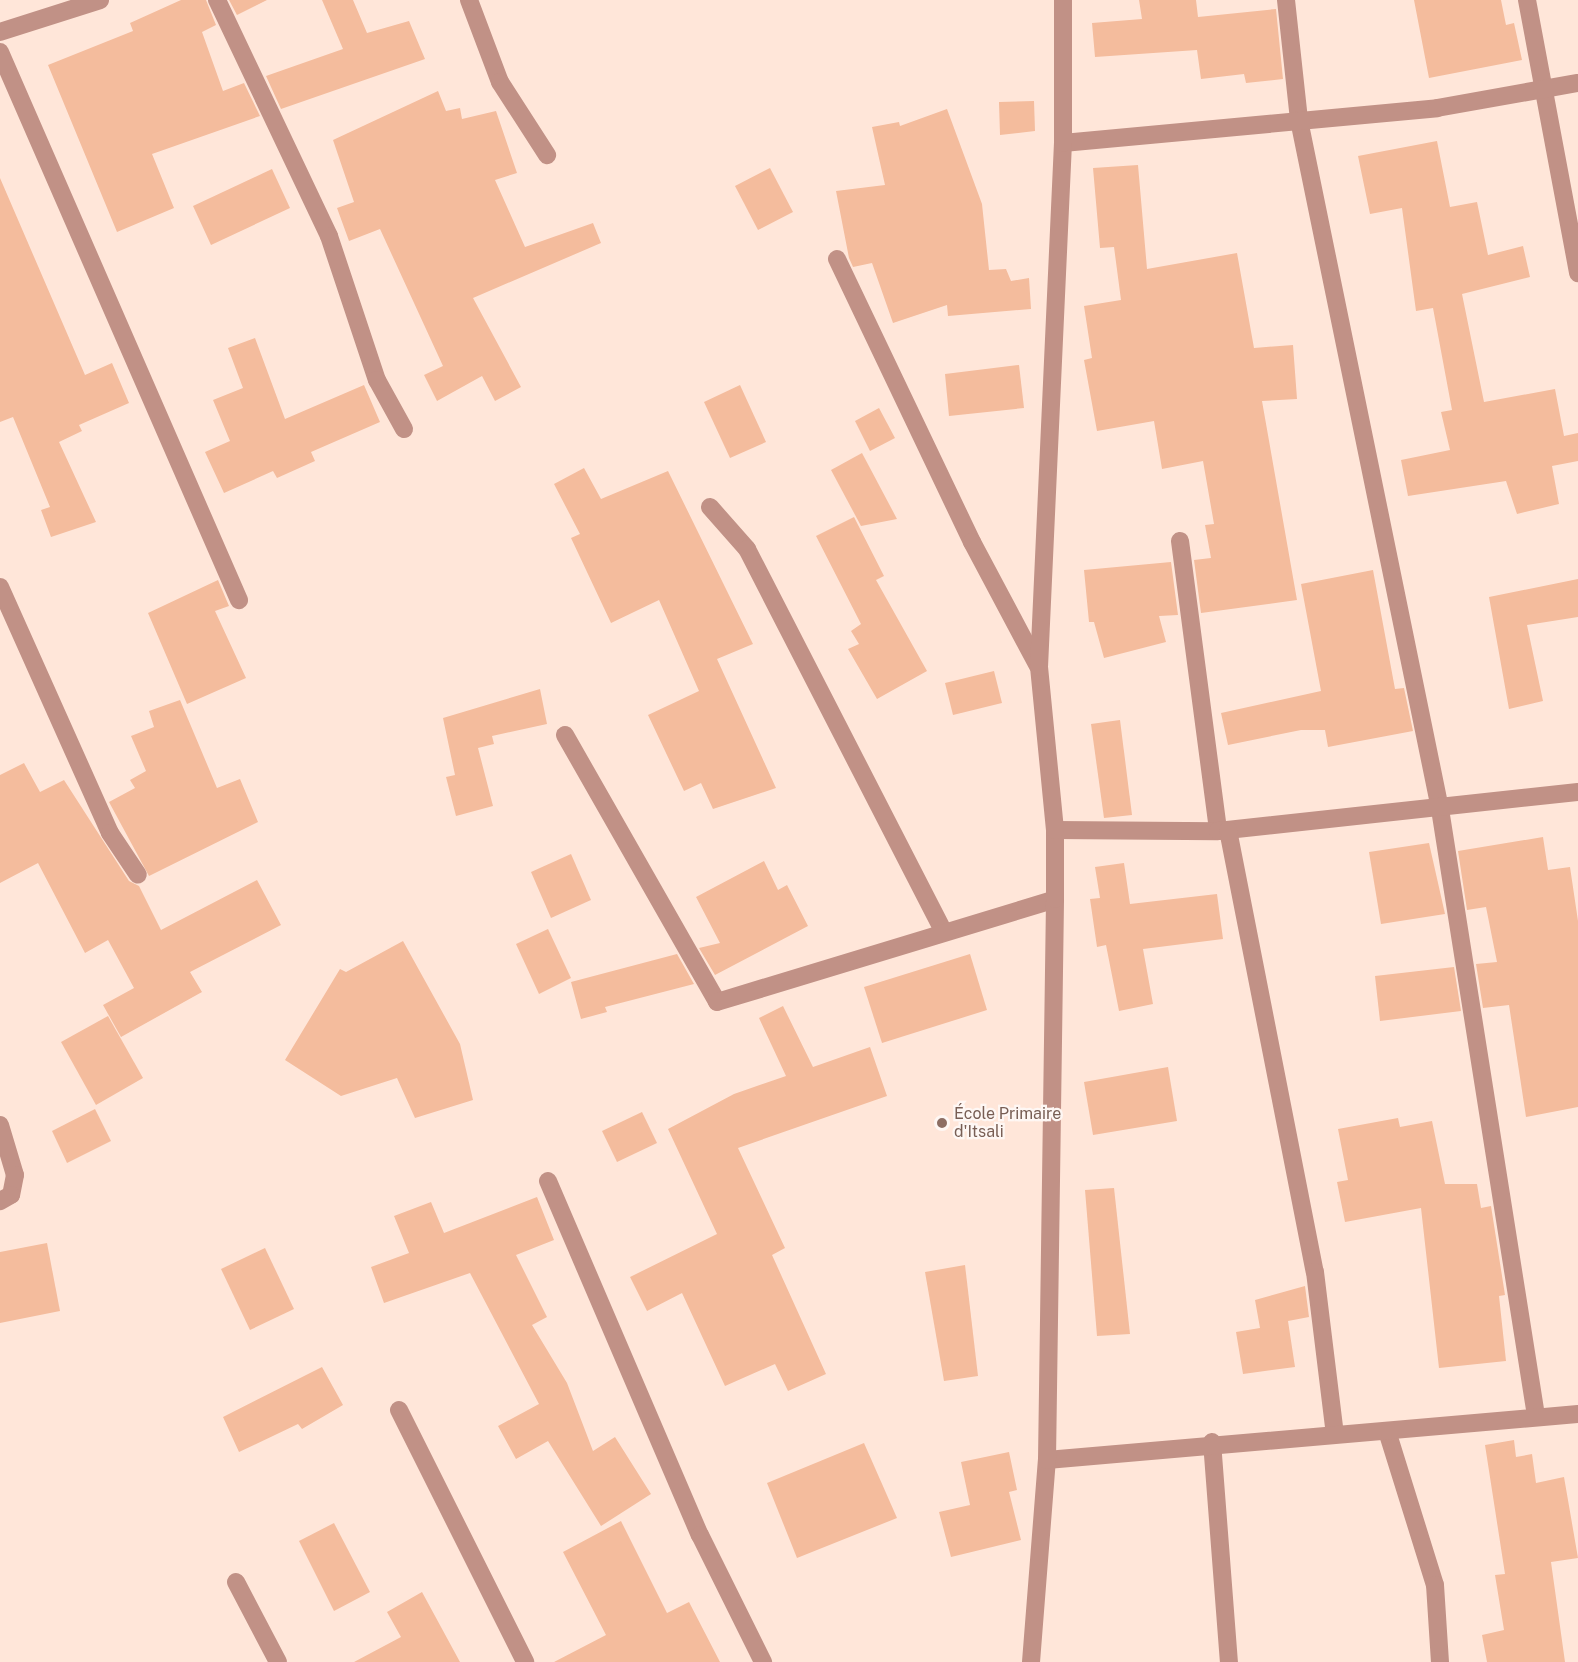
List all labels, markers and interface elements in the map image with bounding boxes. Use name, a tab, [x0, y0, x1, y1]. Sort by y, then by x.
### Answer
place label: École Primaire d'Itsali	[954, 1104, 1061, 1142]
marker: École Primaire d'Itsali	[935, 1116, 949, 1130]

